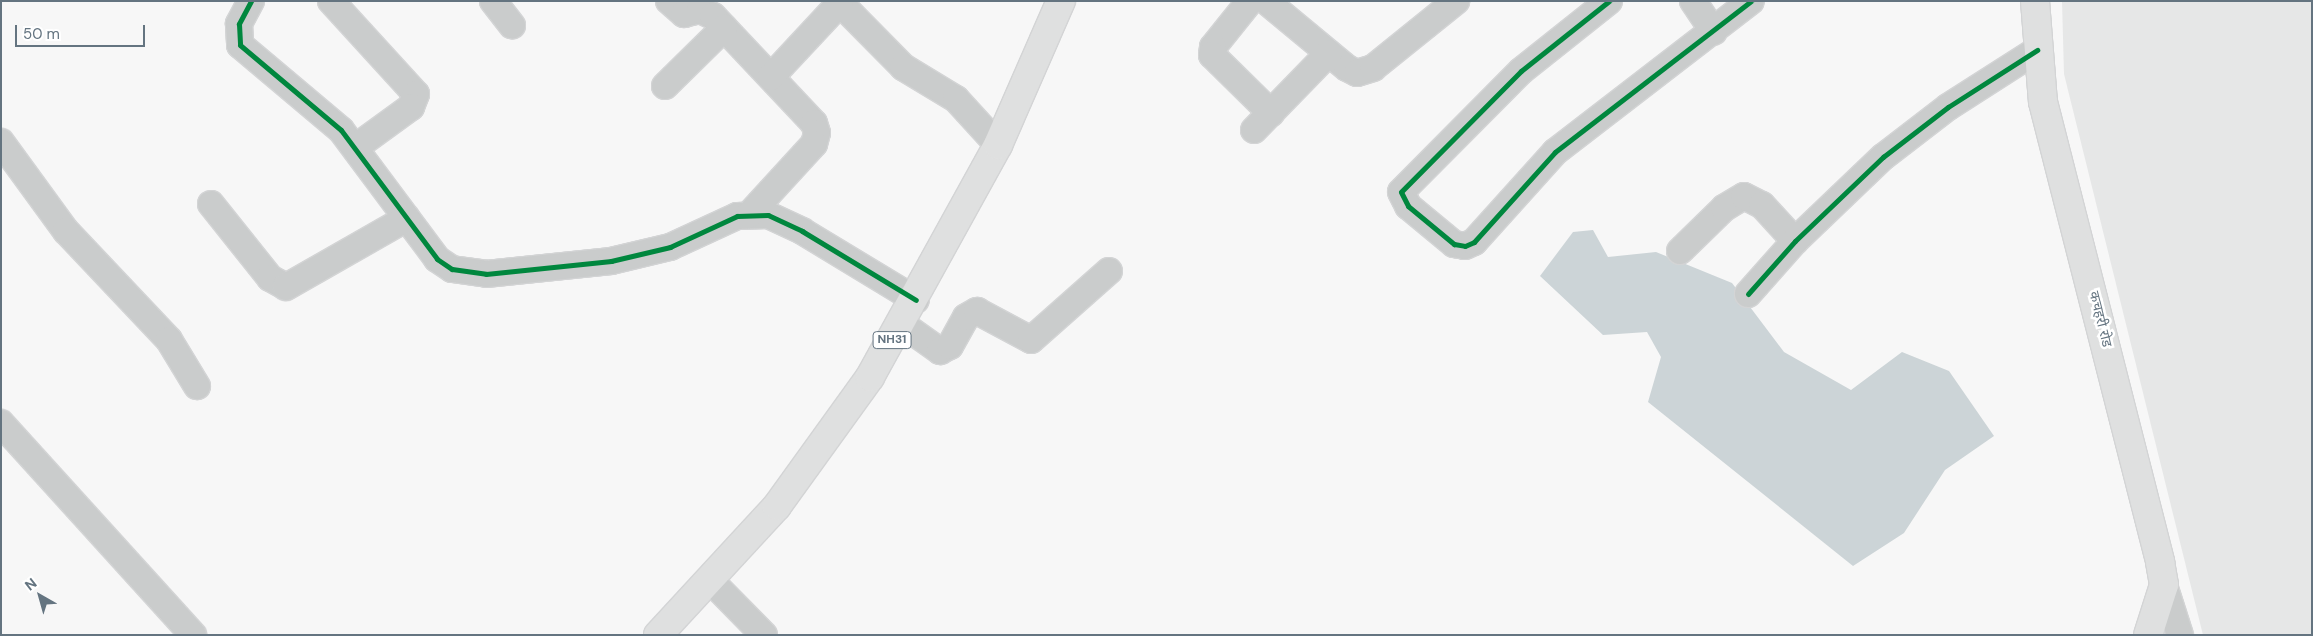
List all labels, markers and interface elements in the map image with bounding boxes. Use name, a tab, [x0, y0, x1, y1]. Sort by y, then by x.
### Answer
scale bar	[18, 15, 148, 47]
text: 50 m	[23, 24, 60, 44]
street label: कचहरी रोड	[2086, 289, 2116, 349]
road number: NH31	[872, 330, 912, 350]
north arrow	[15, 571, 65, 621]
text: N	[21, 574, 40, 594]

